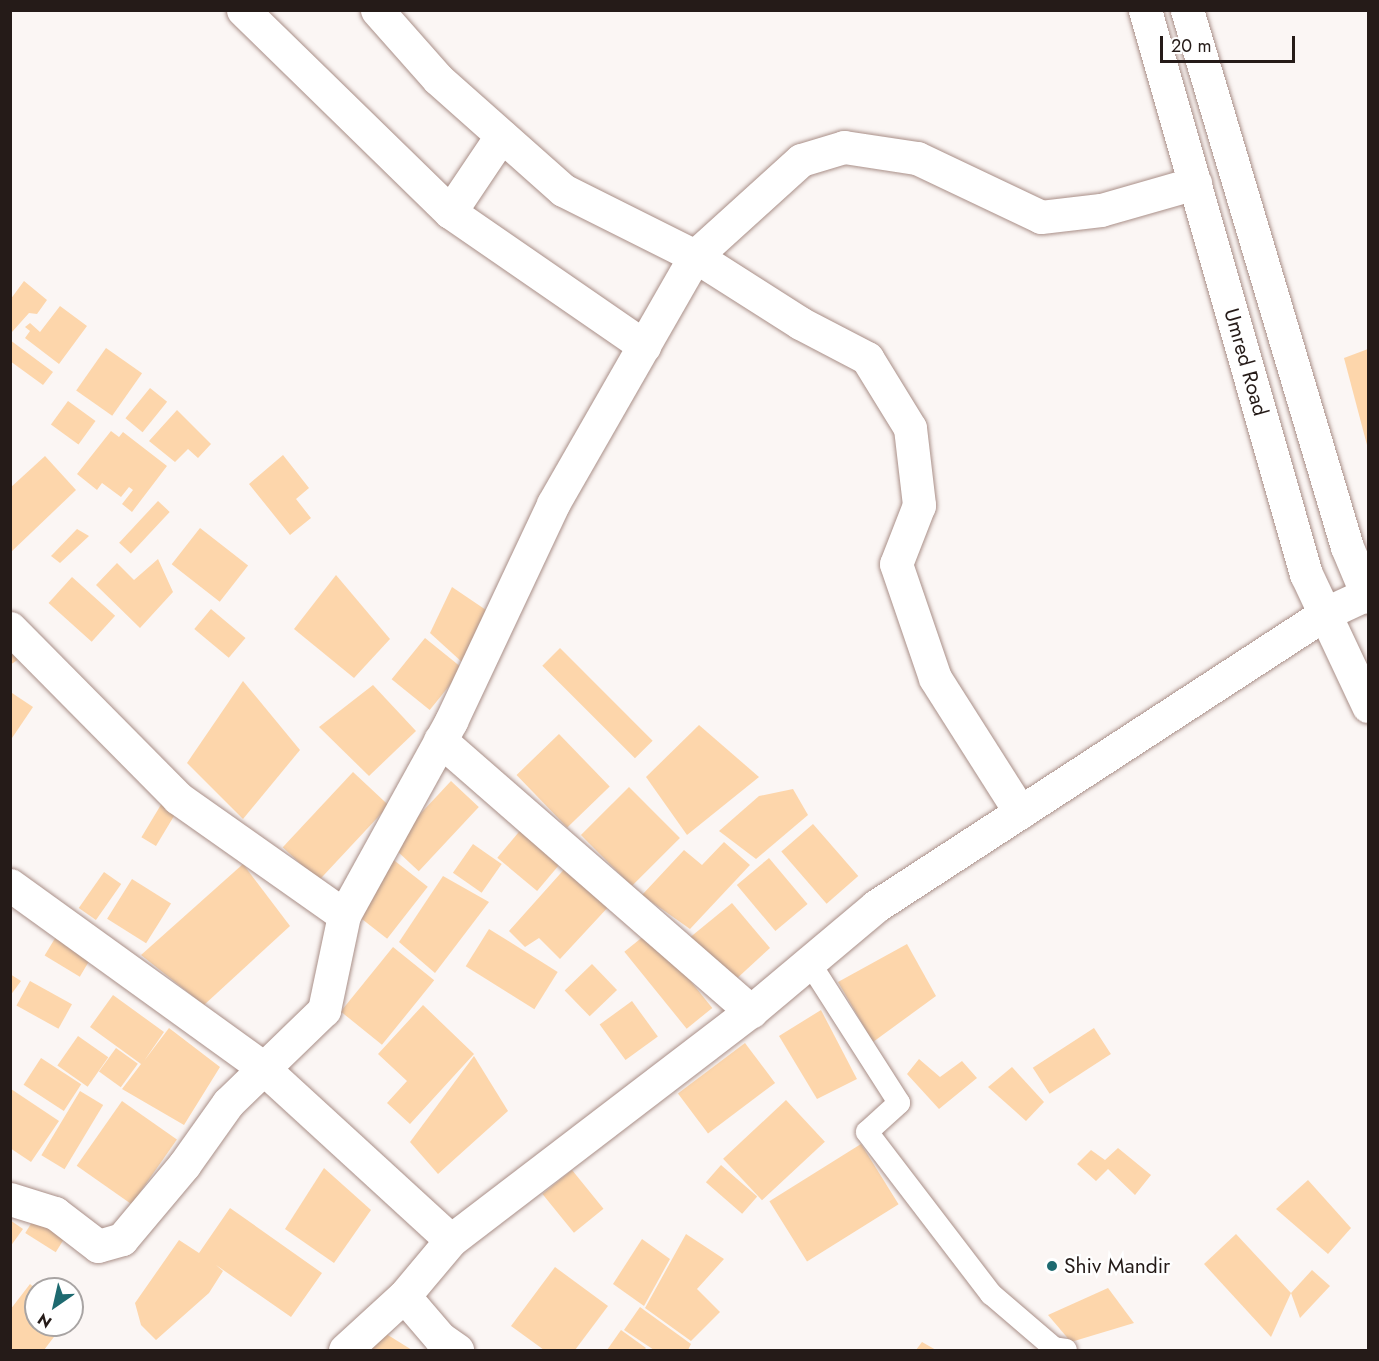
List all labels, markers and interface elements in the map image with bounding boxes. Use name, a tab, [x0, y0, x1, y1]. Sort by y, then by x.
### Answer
scale bar	[1163, 24, 1298, 62]
text: 20 m	[1171, 33, 1211, 59]
street label: Umred Road	[1219, 305, 1273, 419]
place label: Shiv Mandir	[1064, 1253, 1170, 1279]
marker: Shiv Mandir	[1045, 1259, 1059, 1273]
north arrow	[24, 1277, 84, 1337]
text: N	[33, 1308, 56, 1334]

